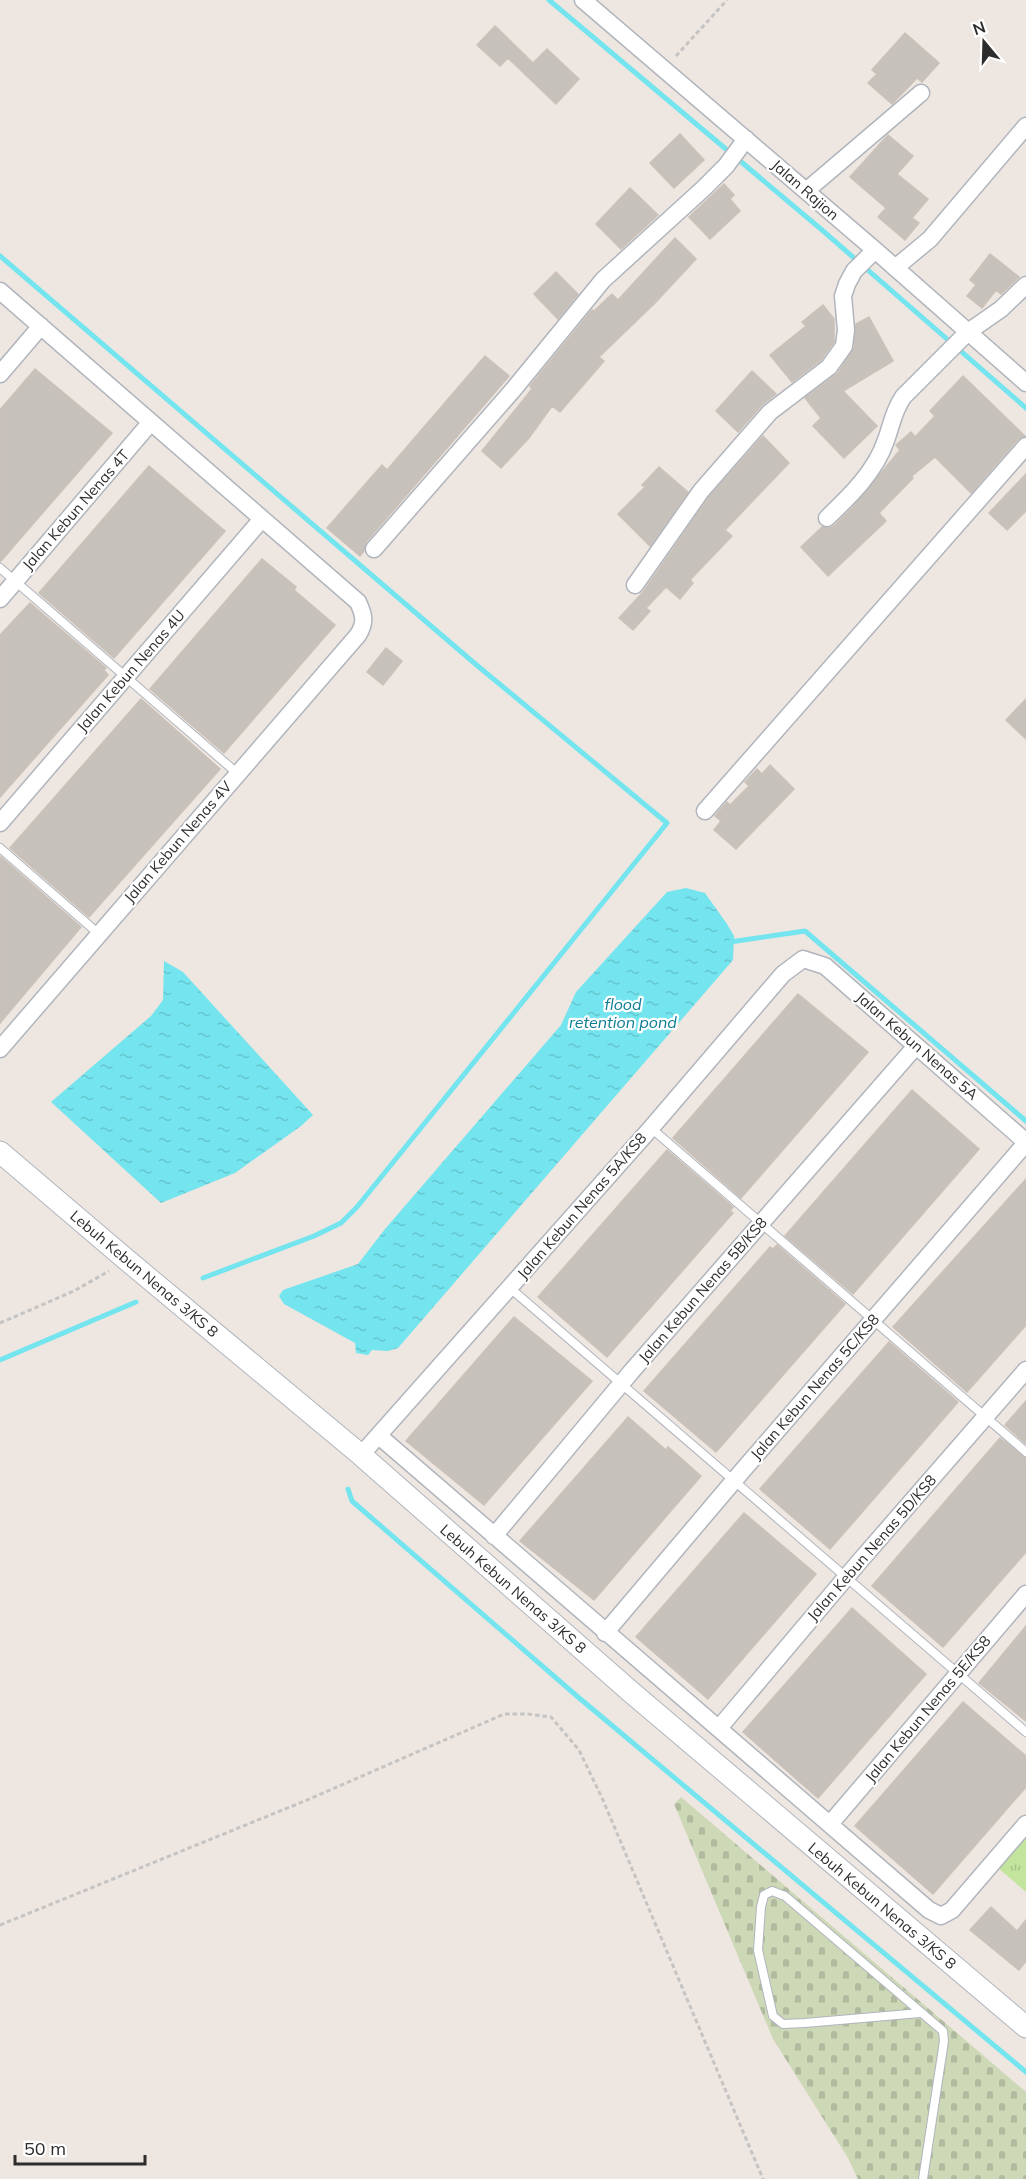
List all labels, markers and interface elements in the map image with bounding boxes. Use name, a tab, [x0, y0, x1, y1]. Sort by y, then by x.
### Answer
north arrow	[954, 12, 1014, 72]
text: N	[970, 16, 988, 39]
street label: Jalan Rajion	[768, 155, 843, 224]
street label: Jalan Kebun Nenas 4T	[18, 445, 133, 574]
street label: Jalan Kebun Nenas 4U	[72, 606, 189, 736]
street label: Jalan Kebun Nenas 4V	[120, 777, 236, 906]
street label: Jalan Kebun Nenas 5A	[852, 987, 982, 1104]
water label: flood retention pond	[569, 994, 677, 1032]
street label: Jalan Kebun Nenas 5A/KS8	[513, 1129, 650, 1283]
street label: Lebuh Kebun Nenas 3/KS 8	[66, 1206, 222, 1341]
street label: Jalan Kebun Nenas 5B/KS8	[634, 1213, 771, 1366]
street label: Jalan Kebun Nenas 5C/KS8	[746, 1310, 883, 1463]
street label: Jalan Kebun Nenas 5D/KS8	[803, 1471, 940, 1625]
street label: Lebuh Kebun Nenas 3/KS 8	[436, 1520, 590, 1657]
street label: Jalan Kebun Nenas 5E/KS8	[861, 1631, 995, 1786]
street label: Lebuh Kebun Nenas 3/KS 8	[804, 1838, 960, 1973]
scale bar	[15, 2128, 146, 2166]
text: 50 m	[24, 2137, 66, 2160]

